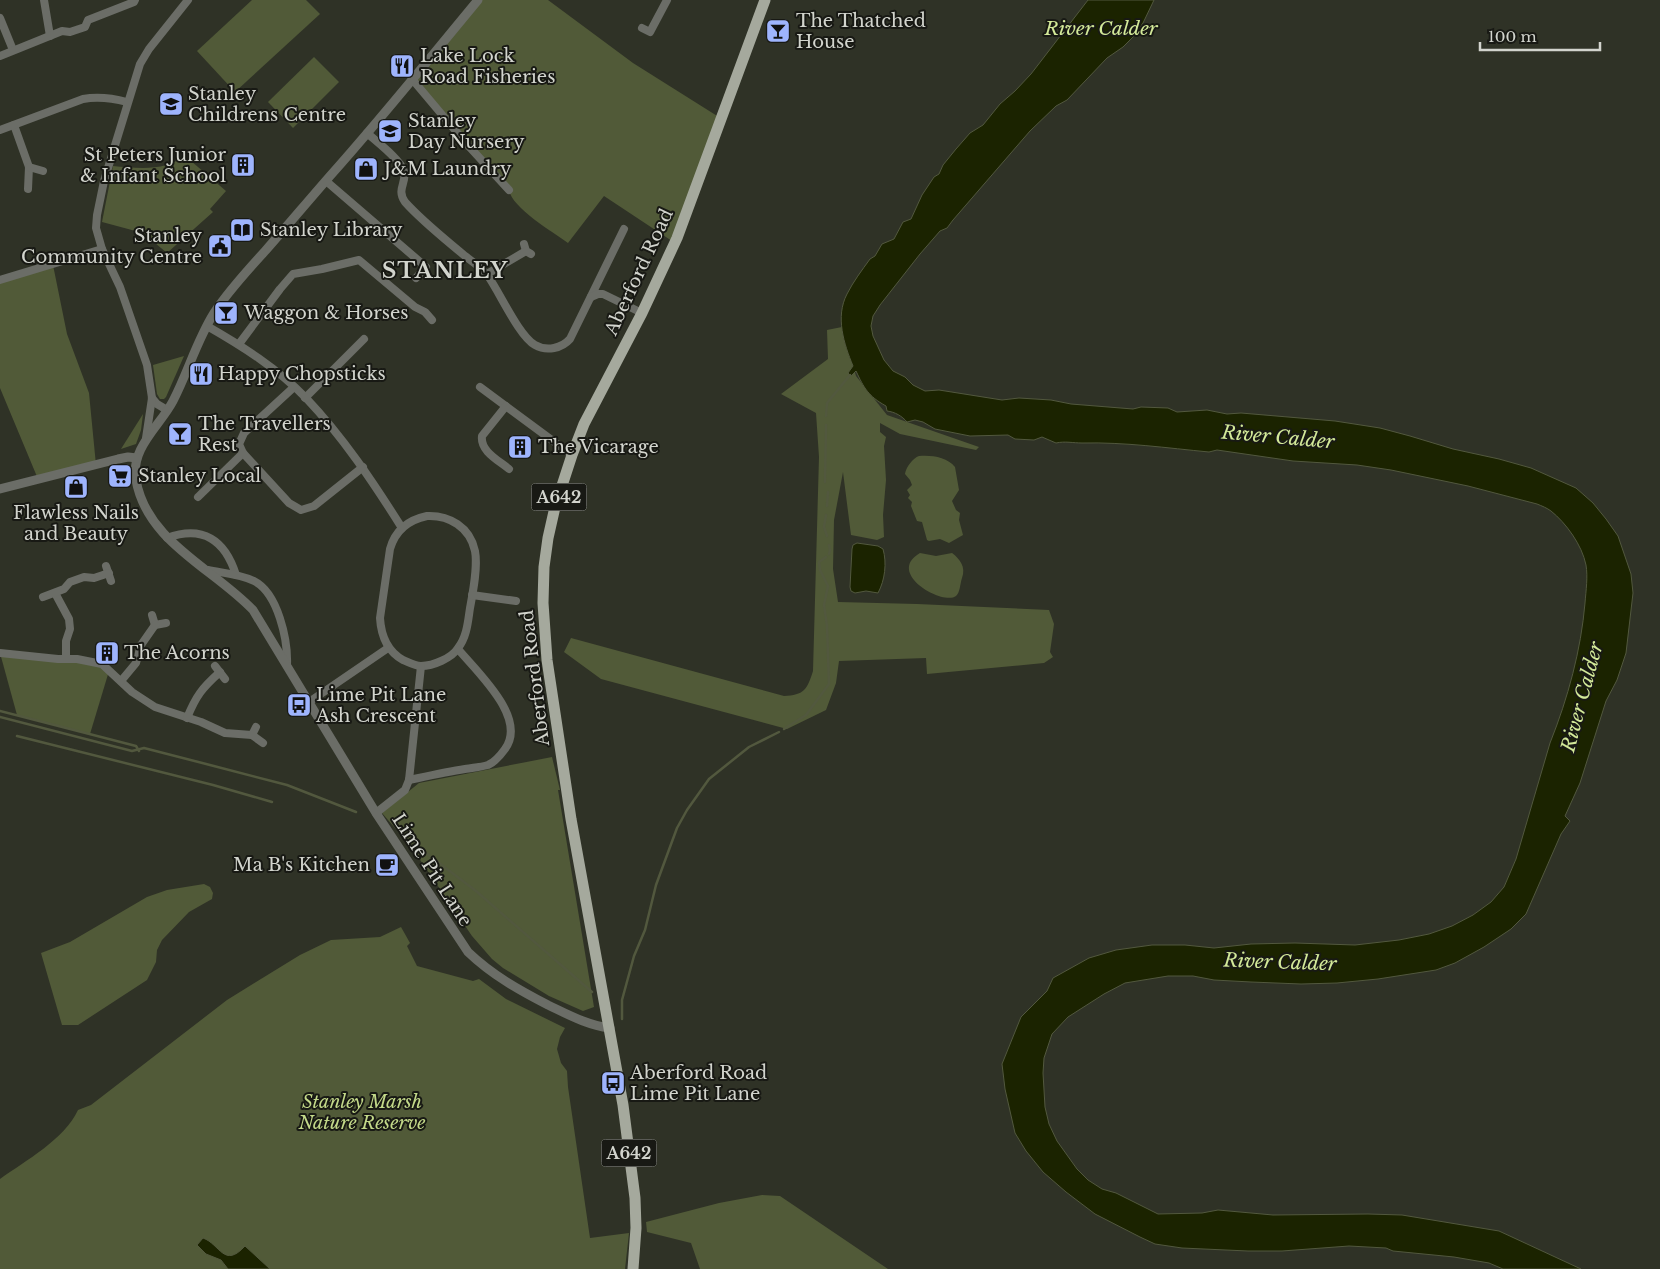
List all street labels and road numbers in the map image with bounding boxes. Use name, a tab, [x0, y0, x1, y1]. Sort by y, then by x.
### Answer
street label: Aberford Road	[600, 205, 678, 340]
road number: A642	[532, 484, 586, 511]
street label: Aberford Road	[516, 609, 554, 748]
street label: Lime Pit Lane	[387, 809, 477, 931]
road number: A642	[602, 1140, 656, 1166]

